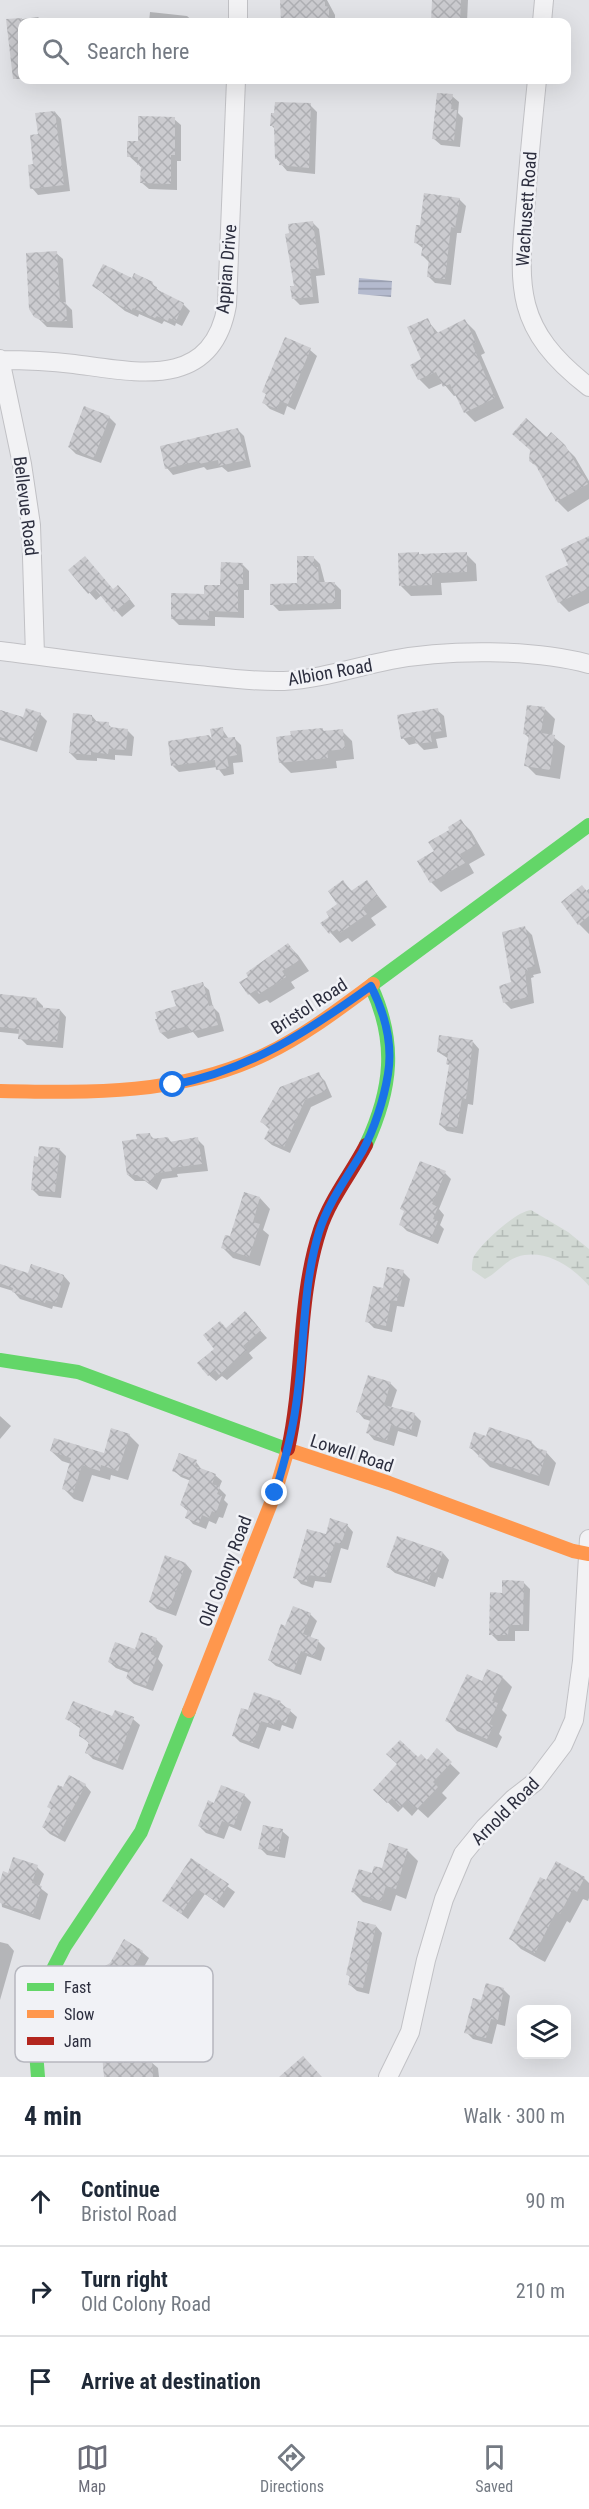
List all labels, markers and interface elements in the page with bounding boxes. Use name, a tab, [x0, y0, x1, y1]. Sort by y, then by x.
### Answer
search box	[18, 18, 571, 84]
icon: search	[39, 35, 72, 68]
text: Search here	[87, 39, 189, 64]
street label: Wachusett Road	[512, 151, 540, 267]
street label: Appian Drive	[212, 223, 240, 315]
street label: Bellevue Road	[9, 455, 43, 557]
street label: Albion Road	[286, 654, 374, 690]
street label: Bristol Road	[267, 974, 351, 1038]
route start	[159, 1071, 185, 1097]
street label: Lowell Road	[308, 1430, 396, 1476]
route end	[261, 1479, 287, 1505]
street label: Old Colony Road	[194, 1513, 256, 1629]
street label: Arnold Road	[467, 1773, 543, 1849]
legend	[15, 1966, 213, 2062]
text: Fast	[64, 1978, 91, 1997]
text: Slow	[64, 2005, 94, 2024]
map controls	[517, 2005, 571, 2059]
button: layers	[517, 2005, 571, 2059]
text: Jam	[64, 2032, 91, 2051]
text: 4 min	[24, 2101, 82, 2131]
text: Walk · 300 m	[464, 2104, 565, 2128]
text: Continue	[81, 2177, 160, 2202]
icon: ahead	[24, 2185, 57, 2218]
text: 90 m	[526, 2189, 565, 2213]
text: Bristol Road	[81, 2202, 177, 2226]
text: Turn right	[81, 2267, 168, 2292]
icon: right	[24, 2275, 57, 2308]
text: 210 m	[516, 2279, 565, 2303]
text: Old Colony Road	[81, 2292, 211, 2316]
icon: arrive	[24, 2365, 57, 2398]
text: Arrive at destination	[81, 2369, 261, 2394]
tab: Map	[76, 2441, 109, 2496]
tab: Directions	[260, 2441, 324, 2496]
tab: Saved	[475, 2441, 513, 2496]

